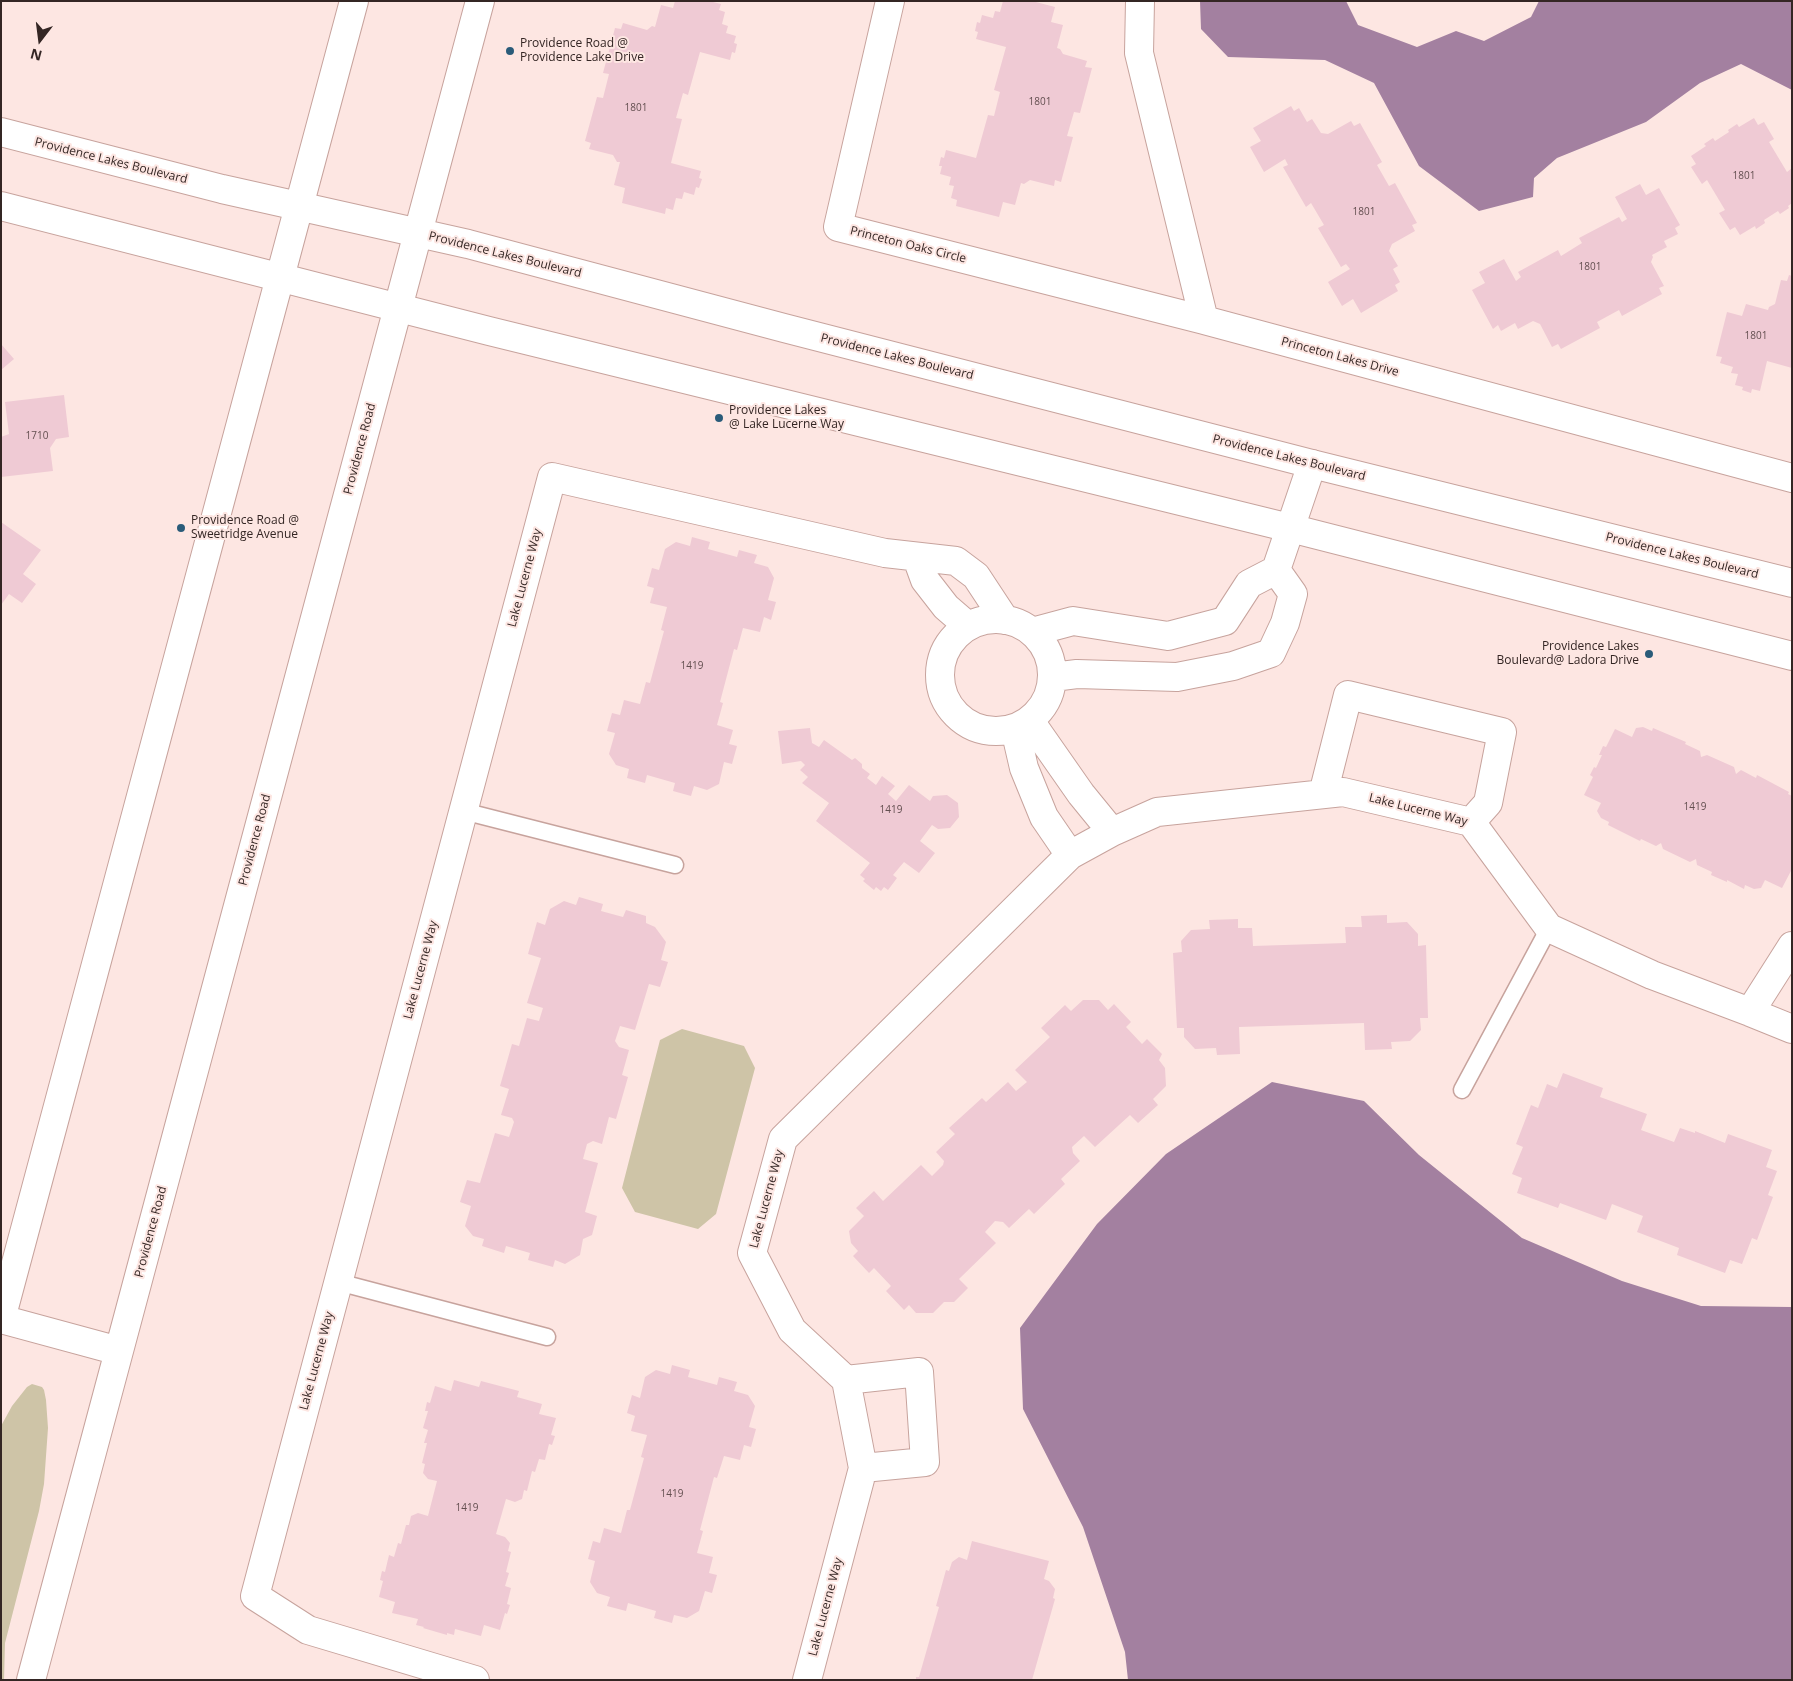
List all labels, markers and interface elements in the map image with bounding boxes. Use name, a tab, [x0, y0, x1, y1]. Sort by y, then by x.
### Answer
north arrow	[15, 15, 65, 65]
place label: Providence Road @ Providence Lake Drive	[520, 37, 644, 65]
text: N	[28, 44, 44, 66]
marker: Providence Road @ Providence Lake Drive	[504, 45, 516, 57]
house number: 1801	[1029, 96, 1051, 108]
house number: 1801	[625, 102, 647, 114]
street label: Providence Lakes Boulevard	[33, 135, 189, 187]
house number: 1801	[1733, 170, 1755, 182]
house number: 1801	[1353, 206, 1375, 218]
street label: Princeton Oaks Circle	[848, 224, 968, 266]
street label: Providence Lakes Boulevard	[427, 229, 583, 281]
house number: 1801	[1579, 261, 1601, 273]
house number: 1801	[1745, 330, 1767, 342]
street label: Providence Lakes Boulevard	[819, 331, 975, 383]
street label: Princeton Lakes Drive	[1280, 334, 1400, 380]
street label: Providence Road	[341, 402, 379, 496]
place label: Providence Lakes @ Lake Lucerne Way	[729, 404, 844, 432]
marker: Providence Lakes @ Lake Lucerne Way	[713, 412, 725, 424]
house number: 1710	[26, 430, 48, 442]
street label: Providence Lakes Boulevard	[1211, 432, 1367, 484]
place label: Providence Road @ Sweetridge Avenue	[191, 514, 299, 542]
marker: Providence Road @ Sweetridge Avenue	[175, 522, 187, 534]
street label: Lake Lucerne Way	[505, 527, 545, 629]
street label: Providence Lakes Boulevard	[1604, 530, 1760, 582]
place label: Providence Lakes Boulevard@ Ladora Drive	[1497, 640, 1639, 668]
marker: Providence Lakes Boulevard@ Ladora Drive	[1643, 648, 1655, 660]
house number: 1419	[681, 660, 703, 672]
street label: Lake Lucerne Way	[1367, 791, 1469, 829]
street label: Providence Road	[236, 793, 274, 887]
house number: 1419	[1684, 801, 1706, 813]
house number: 1419	[880, 804, 902, 816]
street label: Lake Lucerne Way	[401, 919, 441, 1021]
street label: Lake Lucerne Way	[747, 1148, 787, 1250]
street label: Providence Road	[132, 1185, 170, 1279]
street label: Lake Lucerne Way	[297, 1310, 337, 1412]
house number: 1419	[661, 1488, 683, 1500]
house number: 1419	[456, 1502, 478, 1514]
street label: Lake Lucerne Way	[806, 1556, 846, 1658]

